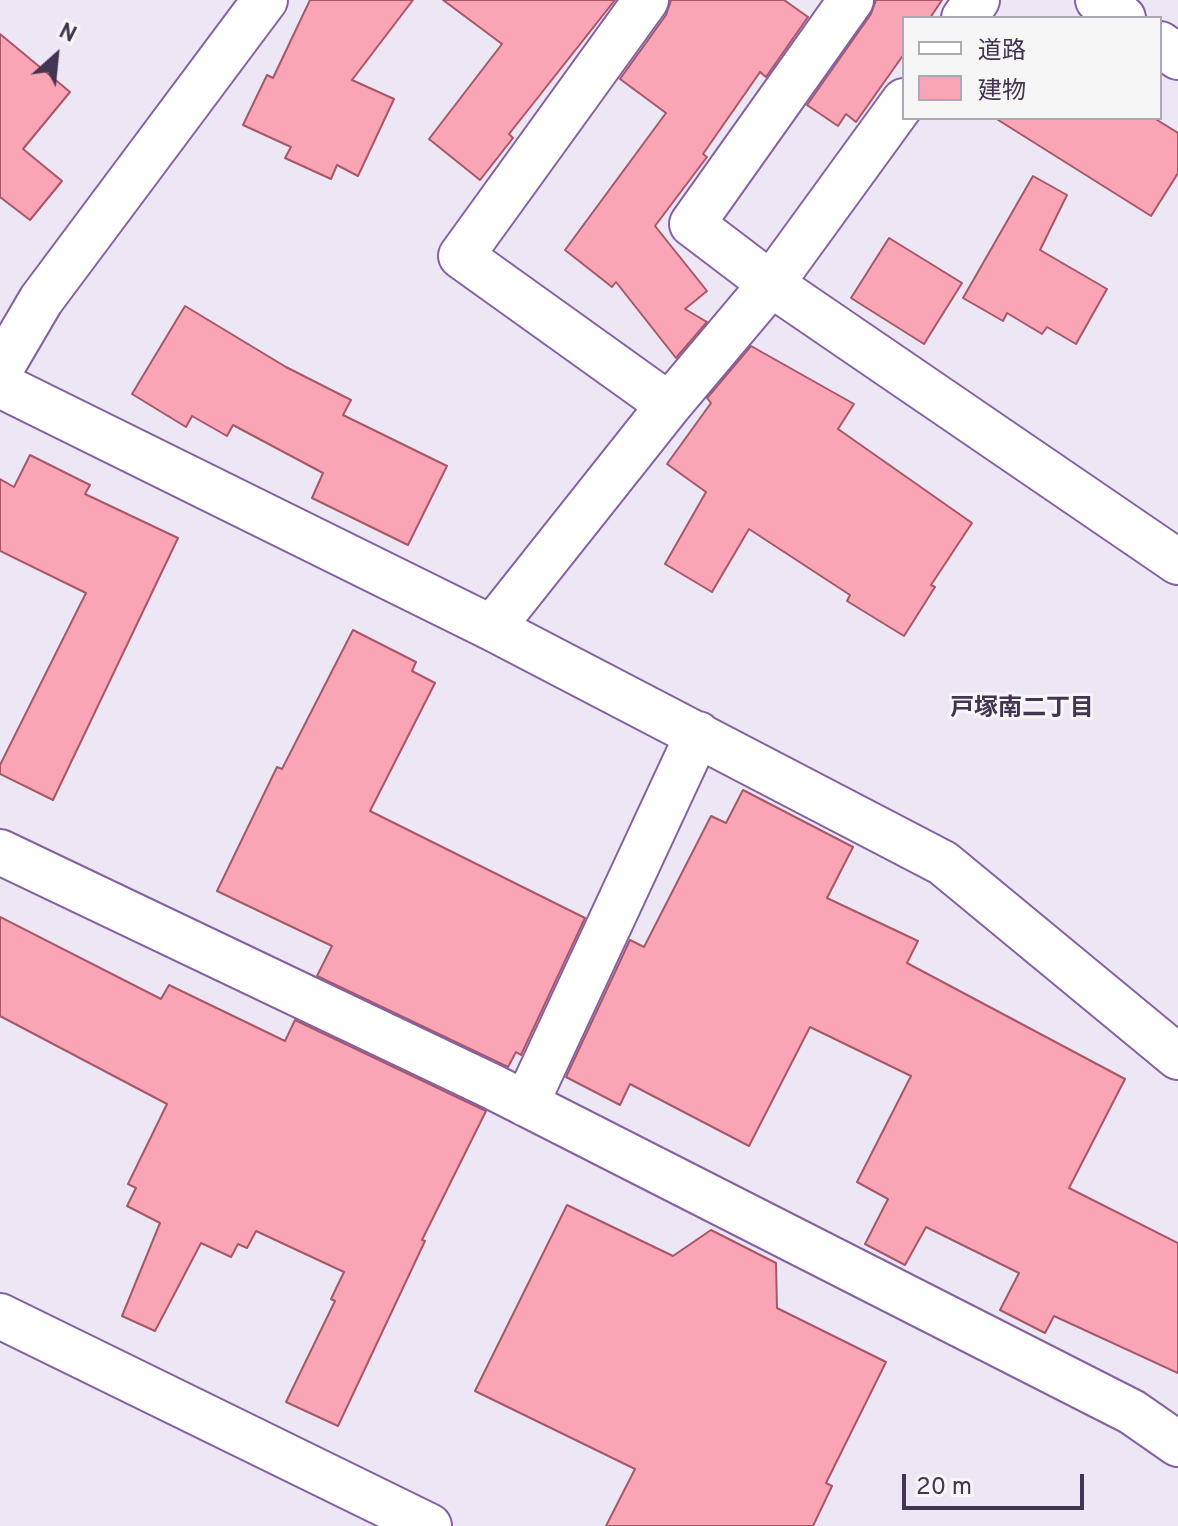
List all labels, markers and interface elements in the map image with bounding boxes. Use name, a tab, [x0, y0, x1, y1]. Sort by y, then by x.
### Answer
north arrow	[16, 16, 96, 96]
legend	[902, 16, 1162, 120]
text: N	[54, 19, 80, 50]
text: 道路	[978, 37, 1026, 67]
text: 建物	[978, 77, 1026, 107]
district label: 戸塚南二丁目	[950, 696, 1094, 724]
scale bar	[906, 1458, 1088, 1508]
text: 20 m	[916, 1473, 972, 1503]

